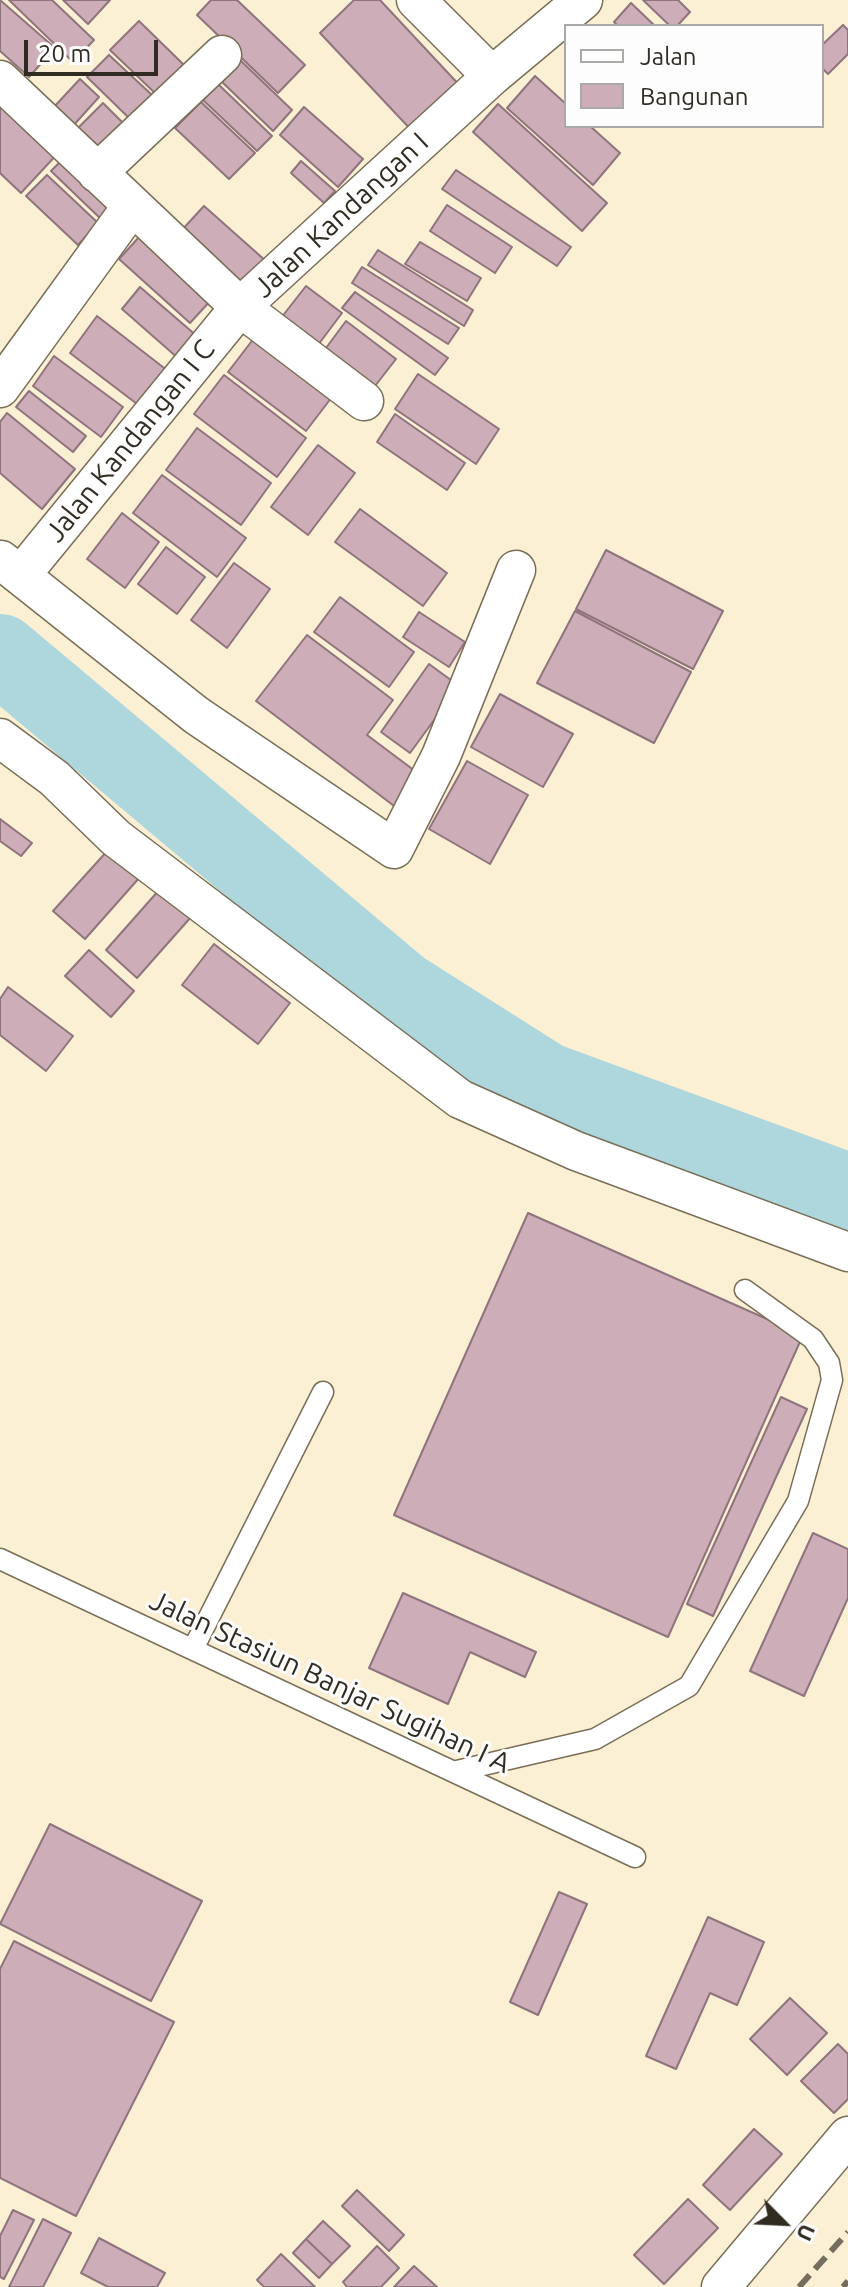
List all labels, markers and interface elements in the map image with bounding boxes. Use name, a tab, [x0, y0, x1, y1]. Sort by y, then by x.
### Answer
scale bar	[28, 24, 162, 74]
legend	[564, 24, 824, 128]
text: 20 m	[38, 40, 91, 67]
text: Jalan	[640, 43, 697, 70]
text: Bangunan	[640, 83, 749, 110]
street label: Jalan Kandangan I	[247, 125, 435, 305]
street label: Jalan Kandangan I C	[38, 333, 222, 549]
street label: Jalan Stasiun Banjar Sugihan I A	[144, 1583, 516, 1781]
north arrow	[744, 2183, 824, 2263]
text: U	[792, 2221, 821, 2245]

